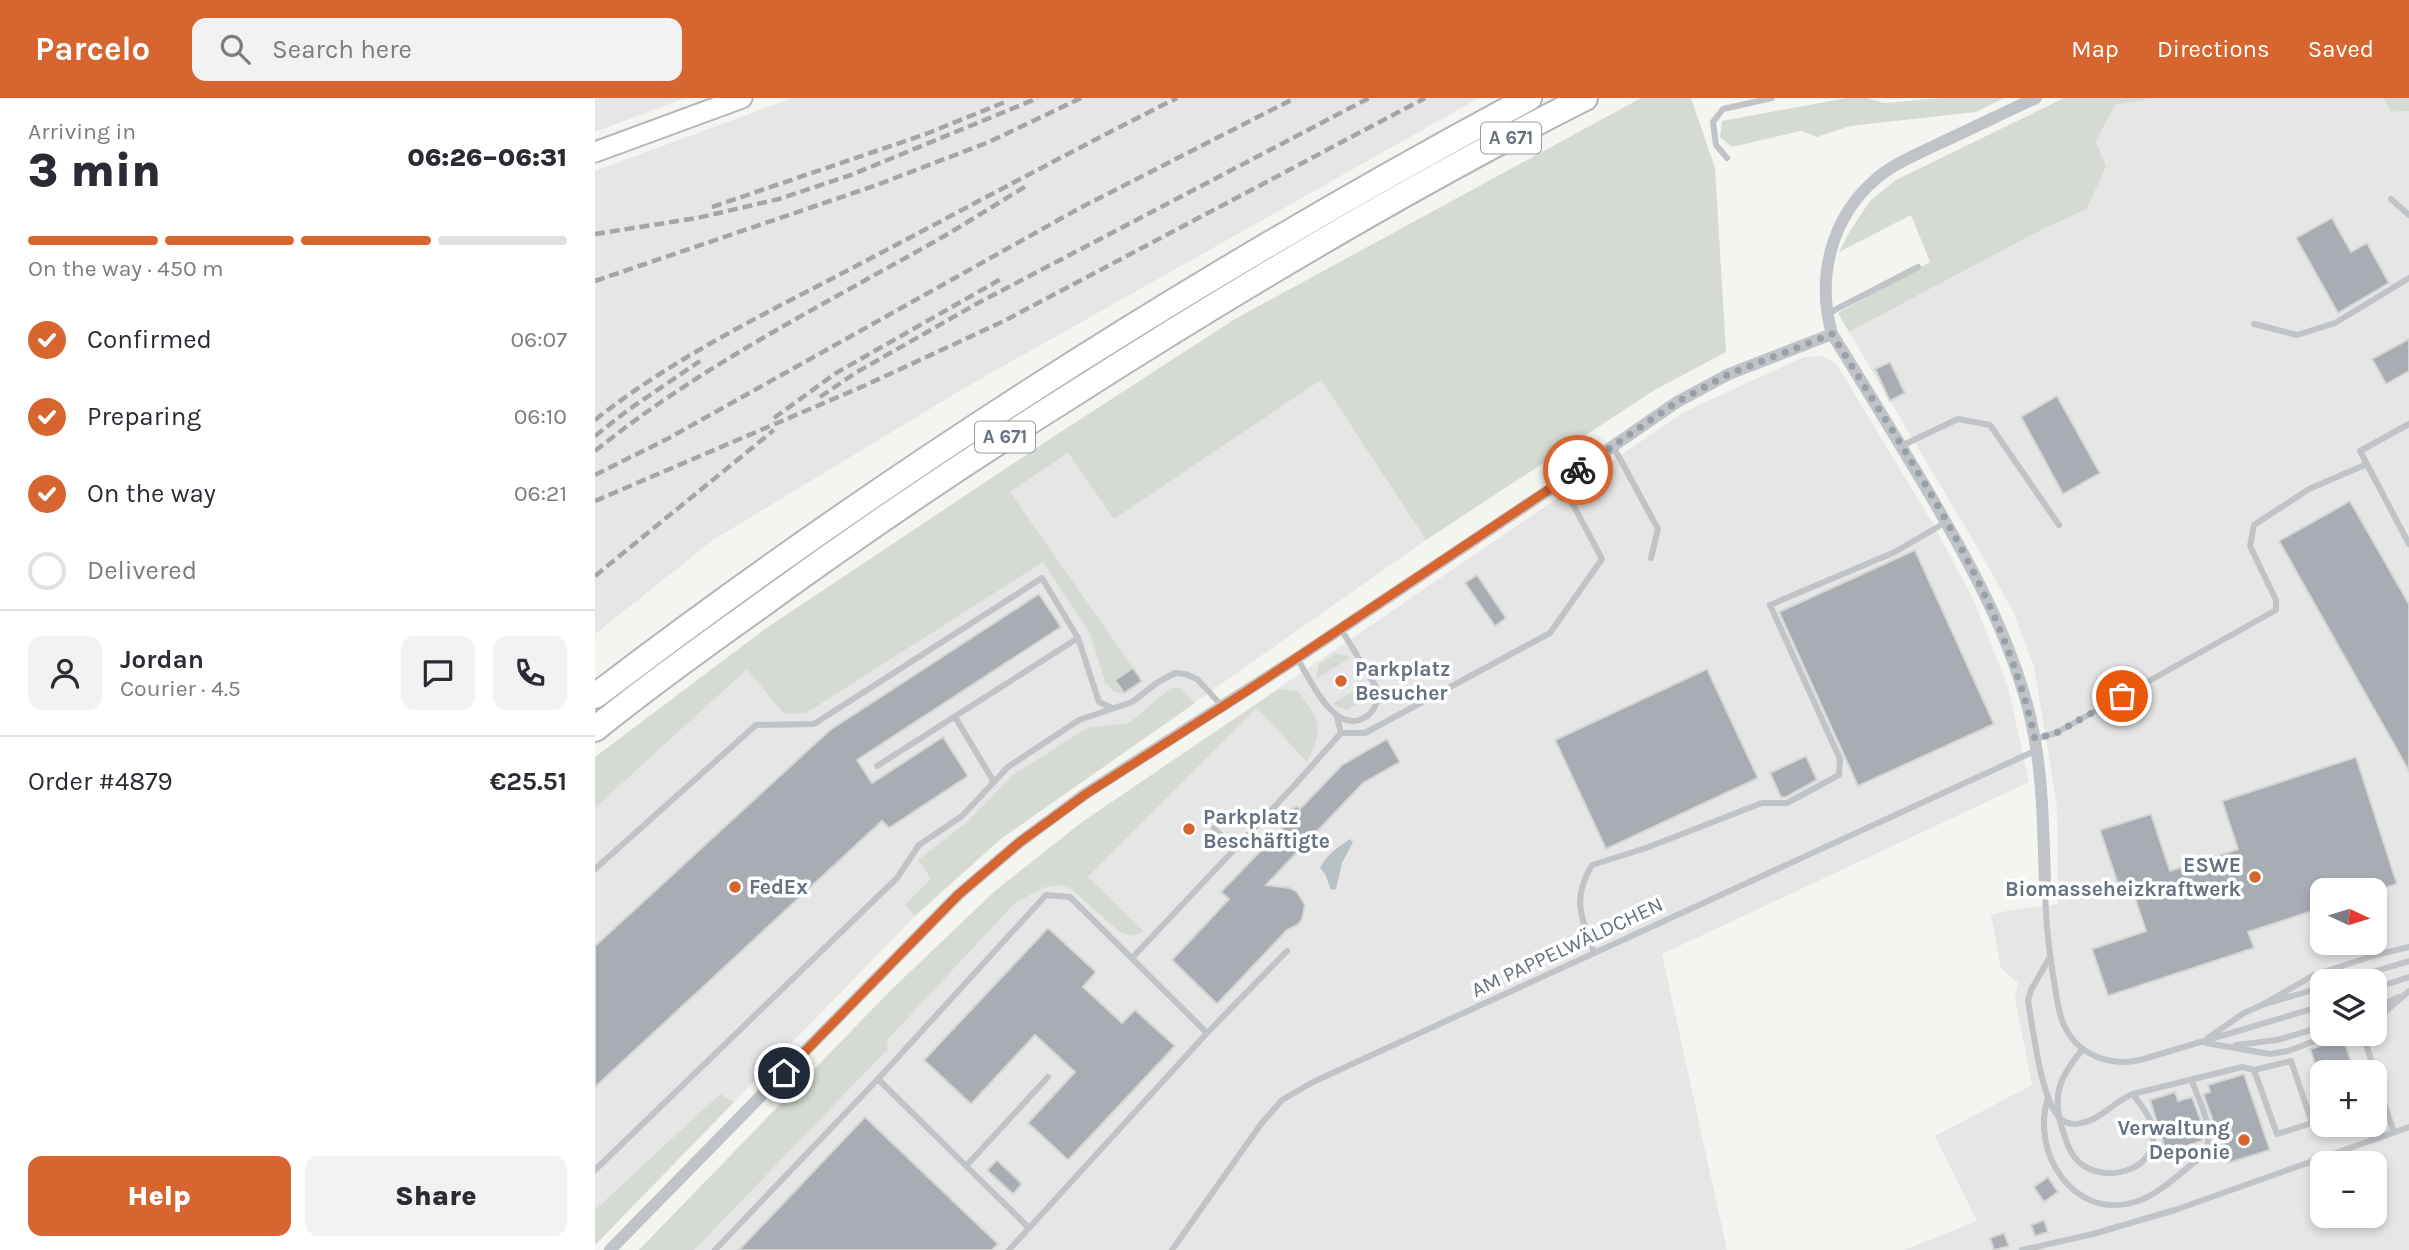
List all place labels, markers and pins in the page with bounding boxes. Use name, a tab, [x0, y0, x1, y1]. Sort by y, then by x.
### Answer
place label: Parkplatz Besucher	[1355, 657, 1450, 705]
pin	[2092, 666, 2152, 726]
marker: Parkplatz Besucher	[1333, 673, 1349, 689]
place label: Parkplatz Beschäftigte	[1203, 805, 1330, 853]
marker: Parkplatz Beschäftigte	[1181, 821, 1197, 837]
place label: ESWE Biomasseheizkraftwerk	[2005, 853, 2242, 901]
marker: ESWE Biomasseheizkraftwerk	[2247, 869, 2263, 885]
place label: FedEx	[749, 875, 808, 899]
marker: FedEx	[727, 879, 743, 895]
pin	[754, 1043, 814, 1103]
place label: Verwaltung Deponie	[2117, 1116, 2230, 1164]
marker: Verwaltung Deponie	[2236, 1132, 2252, 1148]

